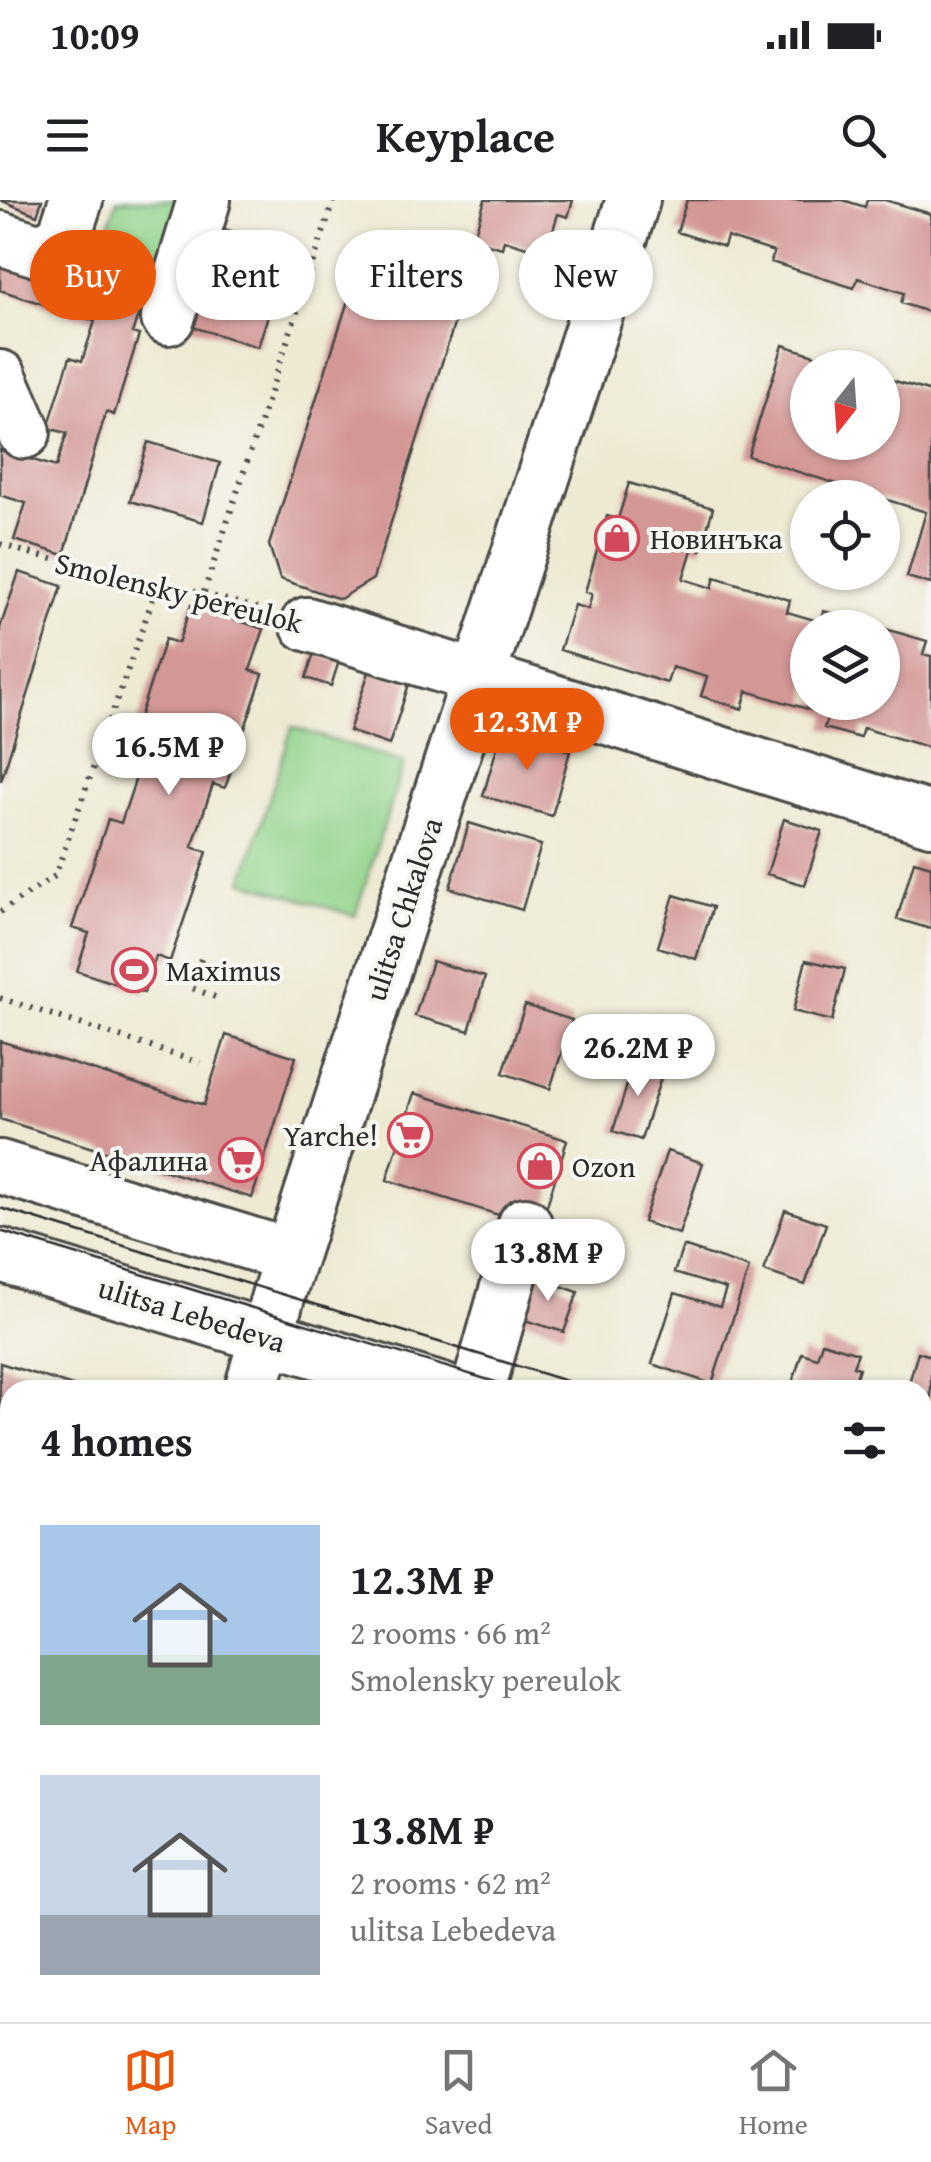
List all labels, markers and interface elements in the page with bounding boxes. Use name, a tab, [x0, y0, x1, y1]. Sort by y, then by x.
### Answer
text: 10:09	[50, 7, 140, 63]
text: Keyplace	[376, 103, 555, 168]
icon: menu	[40, 108, 95, 163]
icon: search	[836, 108, 891, 163]
chip: Buy	[30, 230, 156, 320]
chip: Rent	[176, 230, 315, 320]
chip: Filters	[335, 230, 499, 320]
chip: New	[519, 230, 653, 320]
north arrow	[790, 350, 900, 460]
map controls	[790, 350, 900, 720]
button: locate	[790, 480, 900, 590]
shop icon: Новинъка	[594, 515, 640, 561]
place label: Новинъка	[650, 516, 783, 560]
street label: Smolensky pereulok	[50, 540, 308, 644]
button: layers	[790, 610, 900, 720]
pin: 12.3M ₽	[435, 688, 619, 773]
text: 12.3M ₽	[472, 697, 582, 744]
pin: 16.5M ₽	[77, 713, 261, 798]
text: 16.5M ₽	[114, 722, 224, 769]
street label: ulitsa Chkalova	[353, 812, 453, 1006]
sports icon: Maximus	[111, 947, 157, 993]
place label: Maximus	[166, 948, 281, 992]
pin: 26.2M ₽	[546, 1014, 730, 1099]
text: 26.2M ₽	[583, 1023, 693, 1070]
supermarket icon: Yarche!	[387, 1112, 433, 1158]
place label: Yarche!	[283, 1113, 378, 1157]
supermarket icon: Афалина	[218, 1137, 264, 1183]
place label: Афалина	[89, 1138, 209, 1182]
shop icon: Ozon	[517, 1143, 563, 1189]
place label: Ozon	[572, 1144, 636, 1188]
pin: 13.8M ₽	[456, 1219, 640, 1304]
text: 13.8M ₽	[493, 1228, 603, 1275]
street label: ulitsa Lebedeva	[93, 1265, 291, 1363]
text: 4 homes	[40, 1410, 193, 1471]
icon: filters	[837, 1413, 892, 1468]
text: 12.3M ₽	[350, 1548, 494, 1609]
icon: home	[120, 1565, 240, 1685]
text: 2 rooms · 66 m²	[350, 1609, 551, 1656]
text: Smolensky pereulok	[350, 1656, 621, 1703]
text: 13.8M ₽	[350, 1798, 494, 1859]
icon: home	[120, 1815, 240, 1935]
text: 2 rooms · 62 m²	[350, 1859, 551, 1906]
text: ulitsa Lebedeva	[350, 1906, 556, 1953]
tab: Map	[123, 2043, 178, 2144]
tab: Saved	[425, 2043, 492, 2144]
tab: Home	[739, 2043, 808, 2144]

